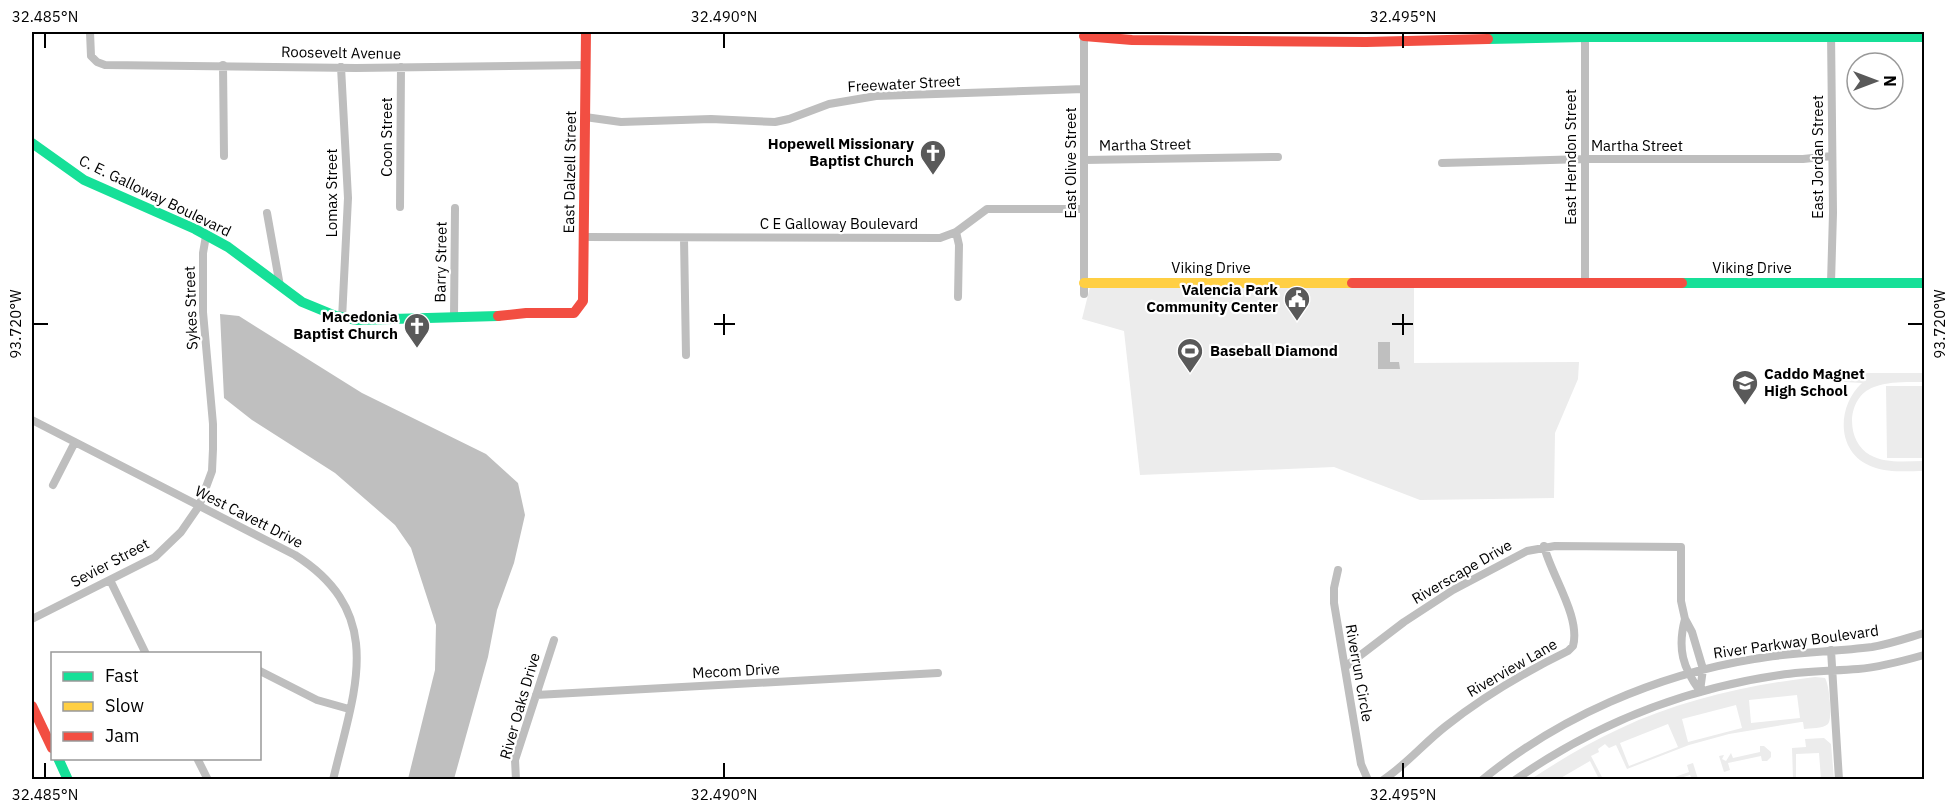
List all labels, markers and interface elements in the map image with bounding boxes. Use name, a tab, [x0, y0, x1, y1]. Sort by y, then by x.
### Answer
text: 32.485°N	[12, 7, 78, 26]
text: 32.490°N	[691, 7, 757, 26]
text: 32.495°N	[1370, 7, 1436, 26]
street label: Roosevelt Avenue	[281, 42, 401, 63]
north arrow	[1845, 51, 1905, 111]
street label: Freewater Street	[847, 71, 961, 96]
text: N	[1880, 75, 1900, 87]
street label: East Herndon Street	[1561, 89, 1580, 225]
street label: East Jordan Street	[1808, 95, 1827, 219]
street label: Coon Street	[377, 97, 396, 177]
street label: East Olive Street	[1061, 107, 1080, 219]
street label: East Dalzell Street	[559, 110, 580, 234]
place label: Hopewell Missionary Baptist Church	[768, 134, 914, 170]
street label: Martha Street	[1099, 134, 1191, 155]
street label: Martha Street	[1591, 136, 1683, 155]
church icon: Hopewell Missionary Baptist Church	[918, 138, 948, 176]
street label: Lomax Street	[322, 148, 341, 238]
street label: C. E. Galloway Boulevard	[76, 150, 234, 241]
street label: C E Galloway Boulevard	[760, 214, 918, 233]
street label: Barry Street	[430, 221, 451, 303]
street label: Viking Drive	[1171, 258, 1251, 277]
street label: Viking Drive	[1712, 258, 1792, 277]
street label: Sykes Street	[180, 266, 201, 350]
place label: Valencia Park Community Center	[1146, 280, 1278, 316]
public building icon: Valencia Park Community Center	[1282, 284, 1312, 322]
text: 93.720°W	[6, 289, 25, 359]
text: 93.720°W	[1930, 289, 1949, 359]
place label: Macedonia Baptist Church	[293, 307, 398, 343]
church icon: Macedonia Baptist Church	[402, 311, 432, 349]
sports icon: Baseball Diamond	[1175, 336, 1205, 374]
place label: Baseball Diamond	[1210, 341, 1338, 360]
place label: Caddo Magnet High School	[1764, 364, 1865, 400]
school or university icon: Caddo Magnet High School	[1730, 368, 1760, 406]
street label: West Cavett Drive	[192, 481, 306, 552]
street label: Sevier Street	[67, 534, 152, 591]
street label: Riverscape Drive	[1408, 535, 1515, 608]
street label: River Parkway Boulevard	[1712, 620, 1880, 663]
street label: Riverrun Circle	[1342, 623, 1377, 723]
street label: Riverview Lane	[1463, 634, 1560, 701]
street label: River Oaks Drive	[495, 650, 544, 761]
legend	[51, 652, 261, 760]
street label: Mecom Drive	[692, 659, 780, 682]
text: Fast	[105, 664, 139, 687]
text: Slow	[105, 694, 144, 717]
text: Jam	[105, 724, 140, 747]
text: 32.485°N	[12, 785, 78, 804]
text: 32.490°N	[691, 785, 757, 804]
text: 32.495°N	[1370, 785, 1436, 804]

